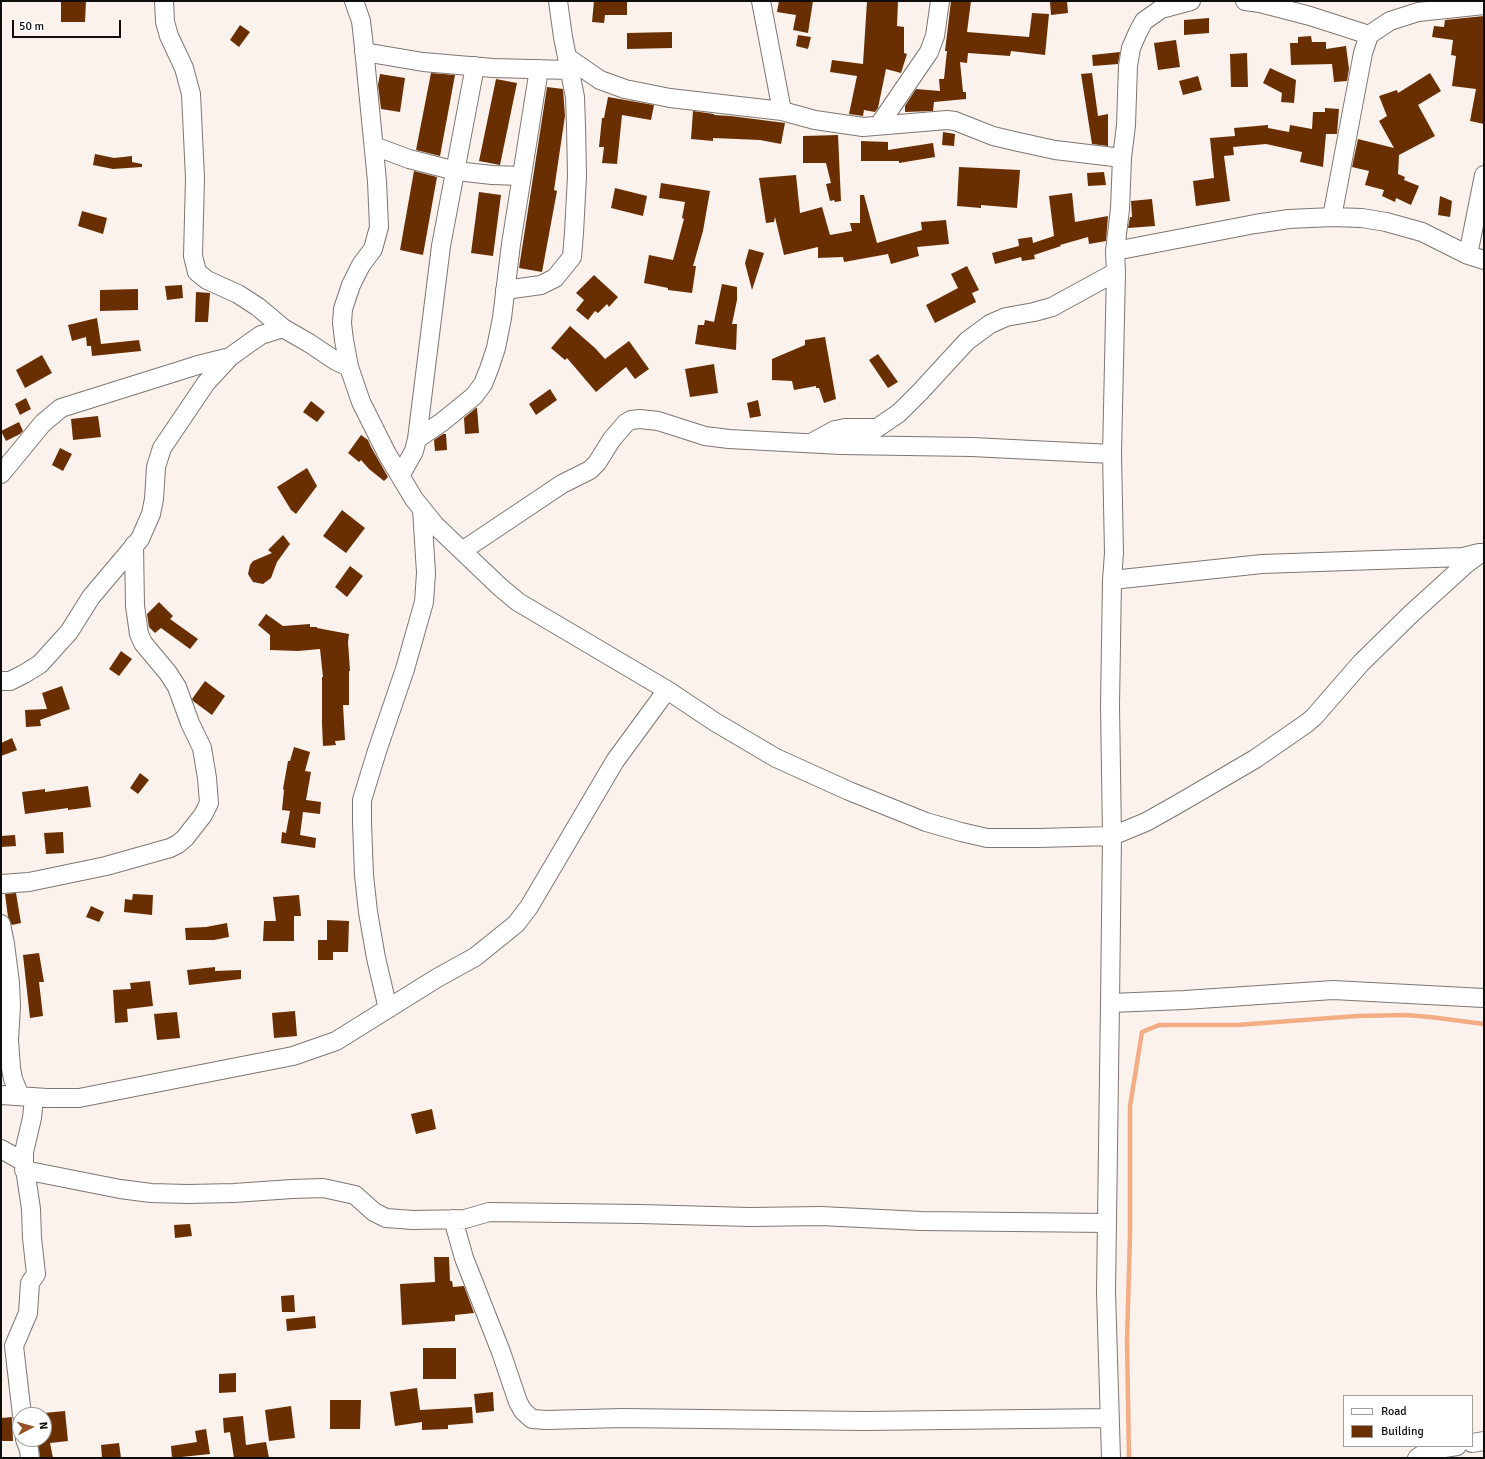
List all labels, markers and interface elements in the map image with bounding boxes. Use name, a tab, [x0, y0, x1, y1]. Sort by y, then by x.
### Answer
scale bar	[14, 12, 123, 38]
text: 50 m	[19, 19, 44, 34]
legend	[1343, 1395, 1473, 1447]
text: Road	[1381, 1404, 1407, 1419]
north arrow	[12, 1407, 52, 1447]
text: N	[37, 1421, 50, 1430]
text: Building	[1381, 1424, 1424, 1439]

